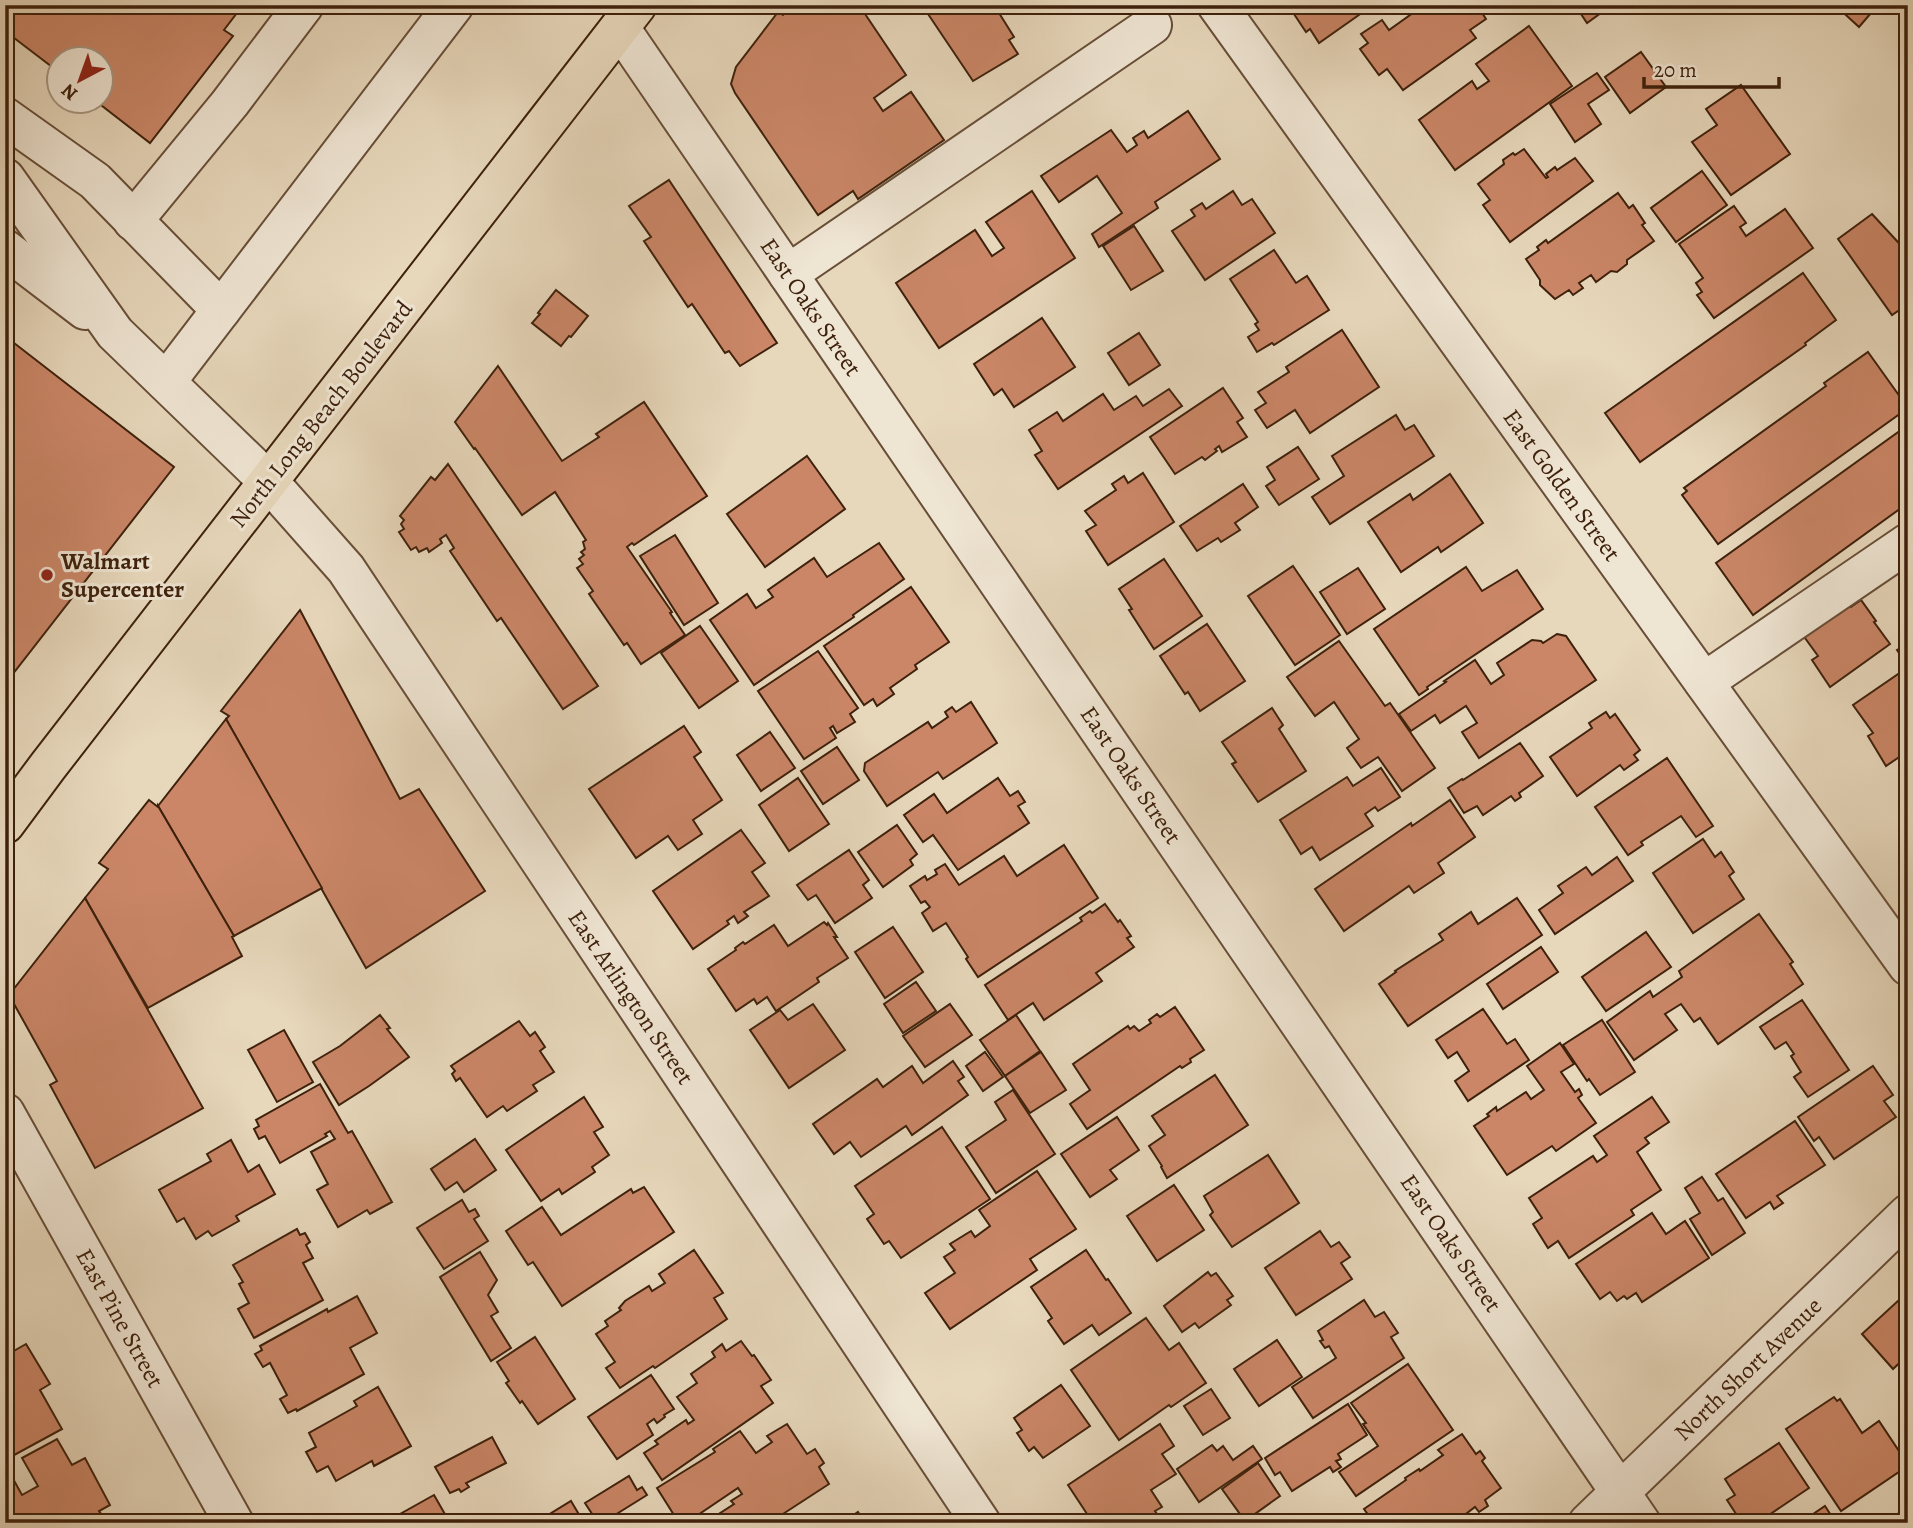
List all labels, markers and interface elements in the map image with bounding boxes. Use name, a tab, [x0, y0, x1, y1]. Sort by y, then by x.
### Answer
north arrow	[46, 46, 116, 116]
scale bar	[1644, 46, 1778, 90]
text: 20 m	[1654, 56, 1697, 84]
text: N	[56, 78, 83, 106]
street label: East Oaks Street	[753, 232, 869, 382]
street label: North Long Beach Boulevard	[222, 294, 420, 534]
street label: East Golden Street	[1496, 402, 1628, 568]
place label: Walmart Supercenter	[60, 545, 184, 605]
marker: Walmart Supercenter	[39, 567, 55, 583]
street label: East Oaks Street	[1073, 700, 1189, 850]
street label: East Arlington Street	[561, 903, 701, 1091]
street label: East Oaks Street	[1393, 1168, 1509, 1318]
street label: East Pine Street	[69, 1243, 172, 1393]
street label: North Short Avenue	[1667, 1290, 1829, 1448]

